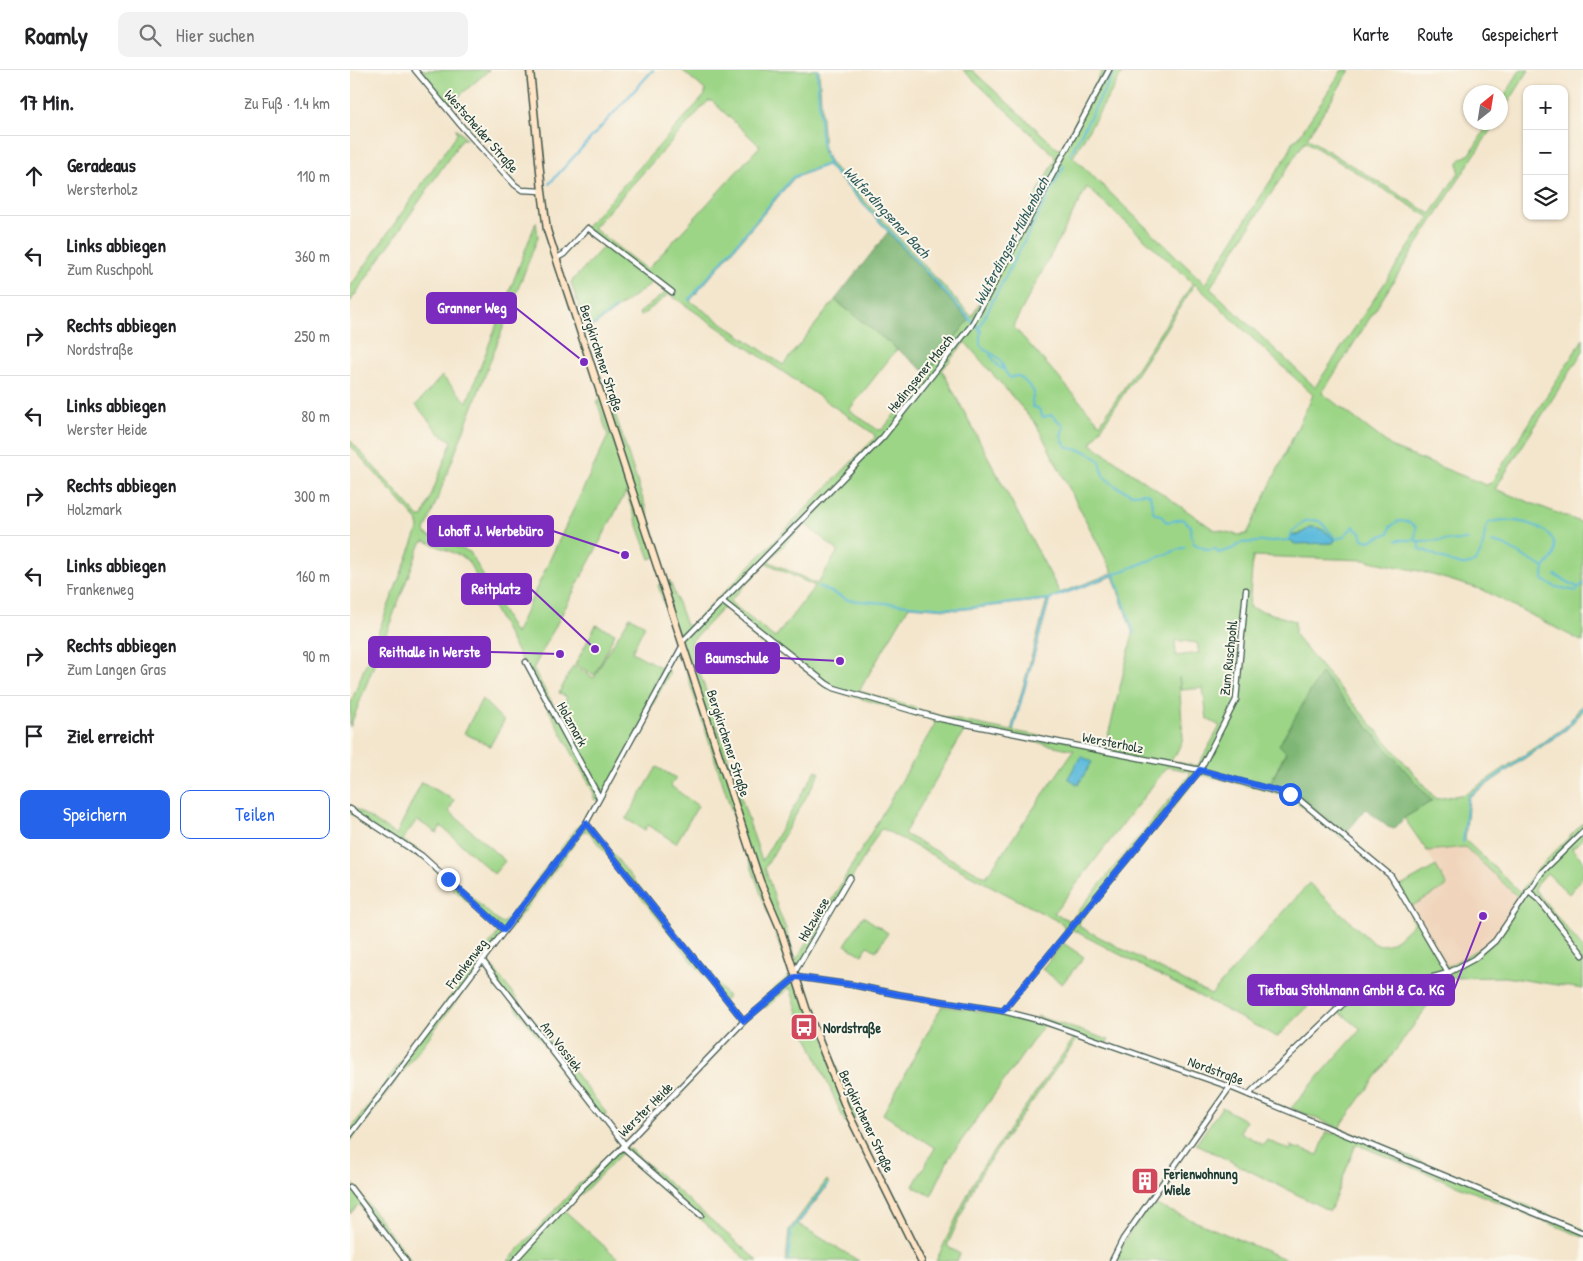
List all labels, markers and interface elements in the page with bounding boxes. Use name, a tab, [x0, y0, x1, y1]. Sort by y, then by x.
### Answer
search box	[118, 12, 468, 57]
text: Roamly	[25, 19, 88, 51]
icon: search	[136, 21, 164, 49]
text: Hier suchen	[176, 22, 255, 48]
text: Karte	[1353, 22, 1390, 47]
text: Route	[1418, 22, 1454, 47]
text: Gespeichert	[1482, 22, 1558, 47]
street label: Westscheider Straße	[440, 85, 524, 178]
north arrow	[1463, 85, 1508, 130]
map controls	[1523, 85, 1568, 220]
button: +	[1523, 85, 1568, 130]
text: 17 Min.	[20, 88, 74, 117]
text: Zu Fuß · 1.4 km	[244, 92, 330, 114]
button: −	[1523, 130, 1568, 175]
text: Geradeaus	[67, 152, 136, 178]
icon: ahead	[20, 162, 48, 190]
water label: Wulferdingsener Bach	[839, 162, 936, 264]
text: 110 m	[297, 165, 330, 187]
water label: Wulferdingser Mühlenbach	[968, 172, 1054, 309]
button: layers	[1523, 175, 1568, 220]
text: Wersterholz	[67, 178, 138, 200]
text: Links abbiegen	[67, 232, 166, 258]
icon: left	[20, 242, 48, 270]
text: 360 m	[295, 245, 330, 267]
text: Zum Ruschpohl	[67, 258, 153, 280]
callout: Granner Weg	[427, 293, 516, 323]
text: Granner Weg	[437, 297, 507, 319]
street label: Bergkirchener Straße	[575, 302, 628, 414]
text: Rechts abbiegen	[67, 312, 176, 338]
icon: right	[20, 322, 48, 350]
text: 250 m	[294, 325, 330, 347]
street label: Hedingsener Masch	[883, 330, 958, 417]
text: Nordstraße	[67, 338, 133, 360]
text: Links abbiegen	[67, 392, 166, 418]
icon: left	[20, 402, 48, 430]
text: 80 m	[301, 405, 330, 427]
text: Werster Heide	[67, 418, 147, 440]
text: Rechts abbiegen	[67, 472, 176, 498]
icon: right	[20, 482, 48, 510]
text: 300 m	[294, 485, 330, 507]
text: Holzmark	[67, 498, 122, 520]
callout: Lohoff J. Werbebüro	[428, 516, 553, 546]
text: Lohoff J. Werbebüro	[439, 520, 543, 541]
text: Links abbiegen	[67, 552, 166, 578]
icon: left	[20, 562, 48, 590]
text: 160 m	[296, 565, 330, 587]
callout: Reitplatz	[462, 574, 531, 604]
text: Frankenweg	[67, 578, 134, 600]
text: Reitplatz	[471, 578, 521, 600]
street label: Zum Ruschpohl	[1215, 619, 1242, 697]
text: Rechts abbiegen	[67, 632, 176, 658]
callout: Reithalle in Werste	[369, 637, 490, 667]
text: Reithalle in Werste	[380, 641, 480, 662]
icon: right	[20, 642, 48, 670]
callout: Baumschule	[696, 643, 779, 673]
text: 90 m	[302, 645, 330, 667]
text: Baumschule	[705, 647, 769, 668]
text: Zum Langen Gras	[67, 658, 166, 680]
street label: Bergkirchener Straße	[702, 687, 755, 799]
street label: Holzmark	[553, 698, 593, 750]
icon: arrive	[20, 722, 48, 750]
text: Ziel erreicht	[67, 723, 154, 749]
street label: Wersterholz	[1081, 727, 1145, 757]
route start	[1279, 783, 1302, 806]
button: Speichern	[20, 790, 170, 839]
button: Teilen	[180, 790, 330, 839]
route end	[437, 868, 460, 891]
street label: Holzwiese	[793, 893, 833, 945]
street label: Frankenweg	[440, 934, 492, 993]
callout: Tiefbau Stohlmann GmbH & Co. KG	[1248, 975, 1454, 1005]
text: Tiefbau Stohlmann GmbH & Co. KG	[1257, 979, 1445, 1000]
bus stop icon: Nordstraße	[789, 1012, 819, 1042]
street label: Am Vossiek	[537, 1017, 588, 1075]
place label: Nordstraße	[823, 1018, 881, 1039]
street label: Nordstraße	[1185, 1051, 1247, 1090]
street label: Bergkirchener Straße	[834, 1067, 899, 1176]
street label: Werster Heide	[613, 1077, 677, 1141]
place label: Ferienwohnung Wiele	[1163, 1164, 1238, 1199]
building icon: Ferienwohnung Wiele	[1130, 1166, 1160, 1196]

